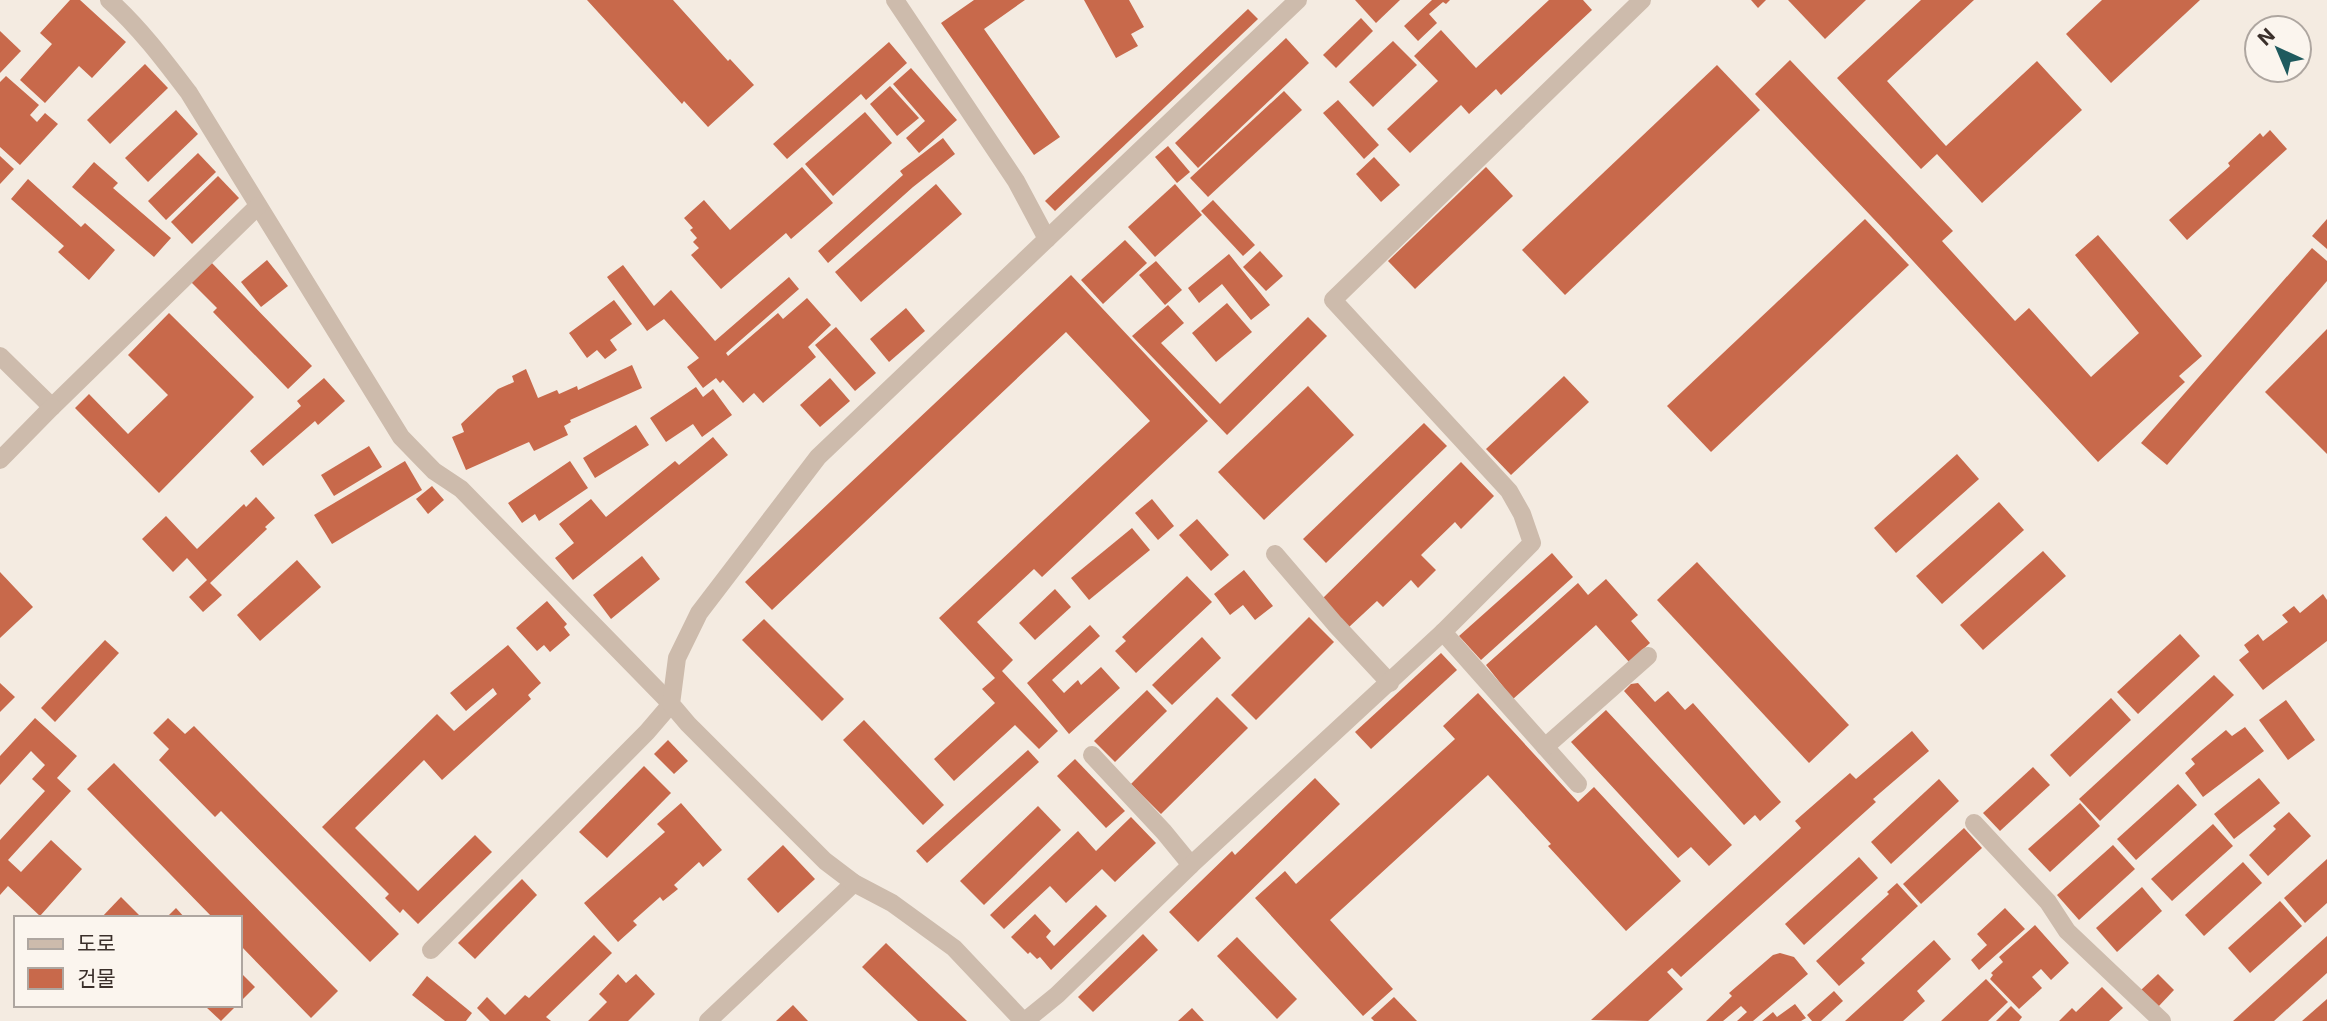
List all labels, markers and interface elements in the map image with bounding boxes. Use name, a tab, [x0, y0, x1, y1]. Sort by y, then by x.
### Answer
north arrow	[2243, 14, 2313, 84]
text: N	[2253, 24, 2280, 50]
legend	[14, 916, 242, 1007]
text: 도로	[77, 931, 116, 956]
text: 건물	[77, 966, 116, 991]

